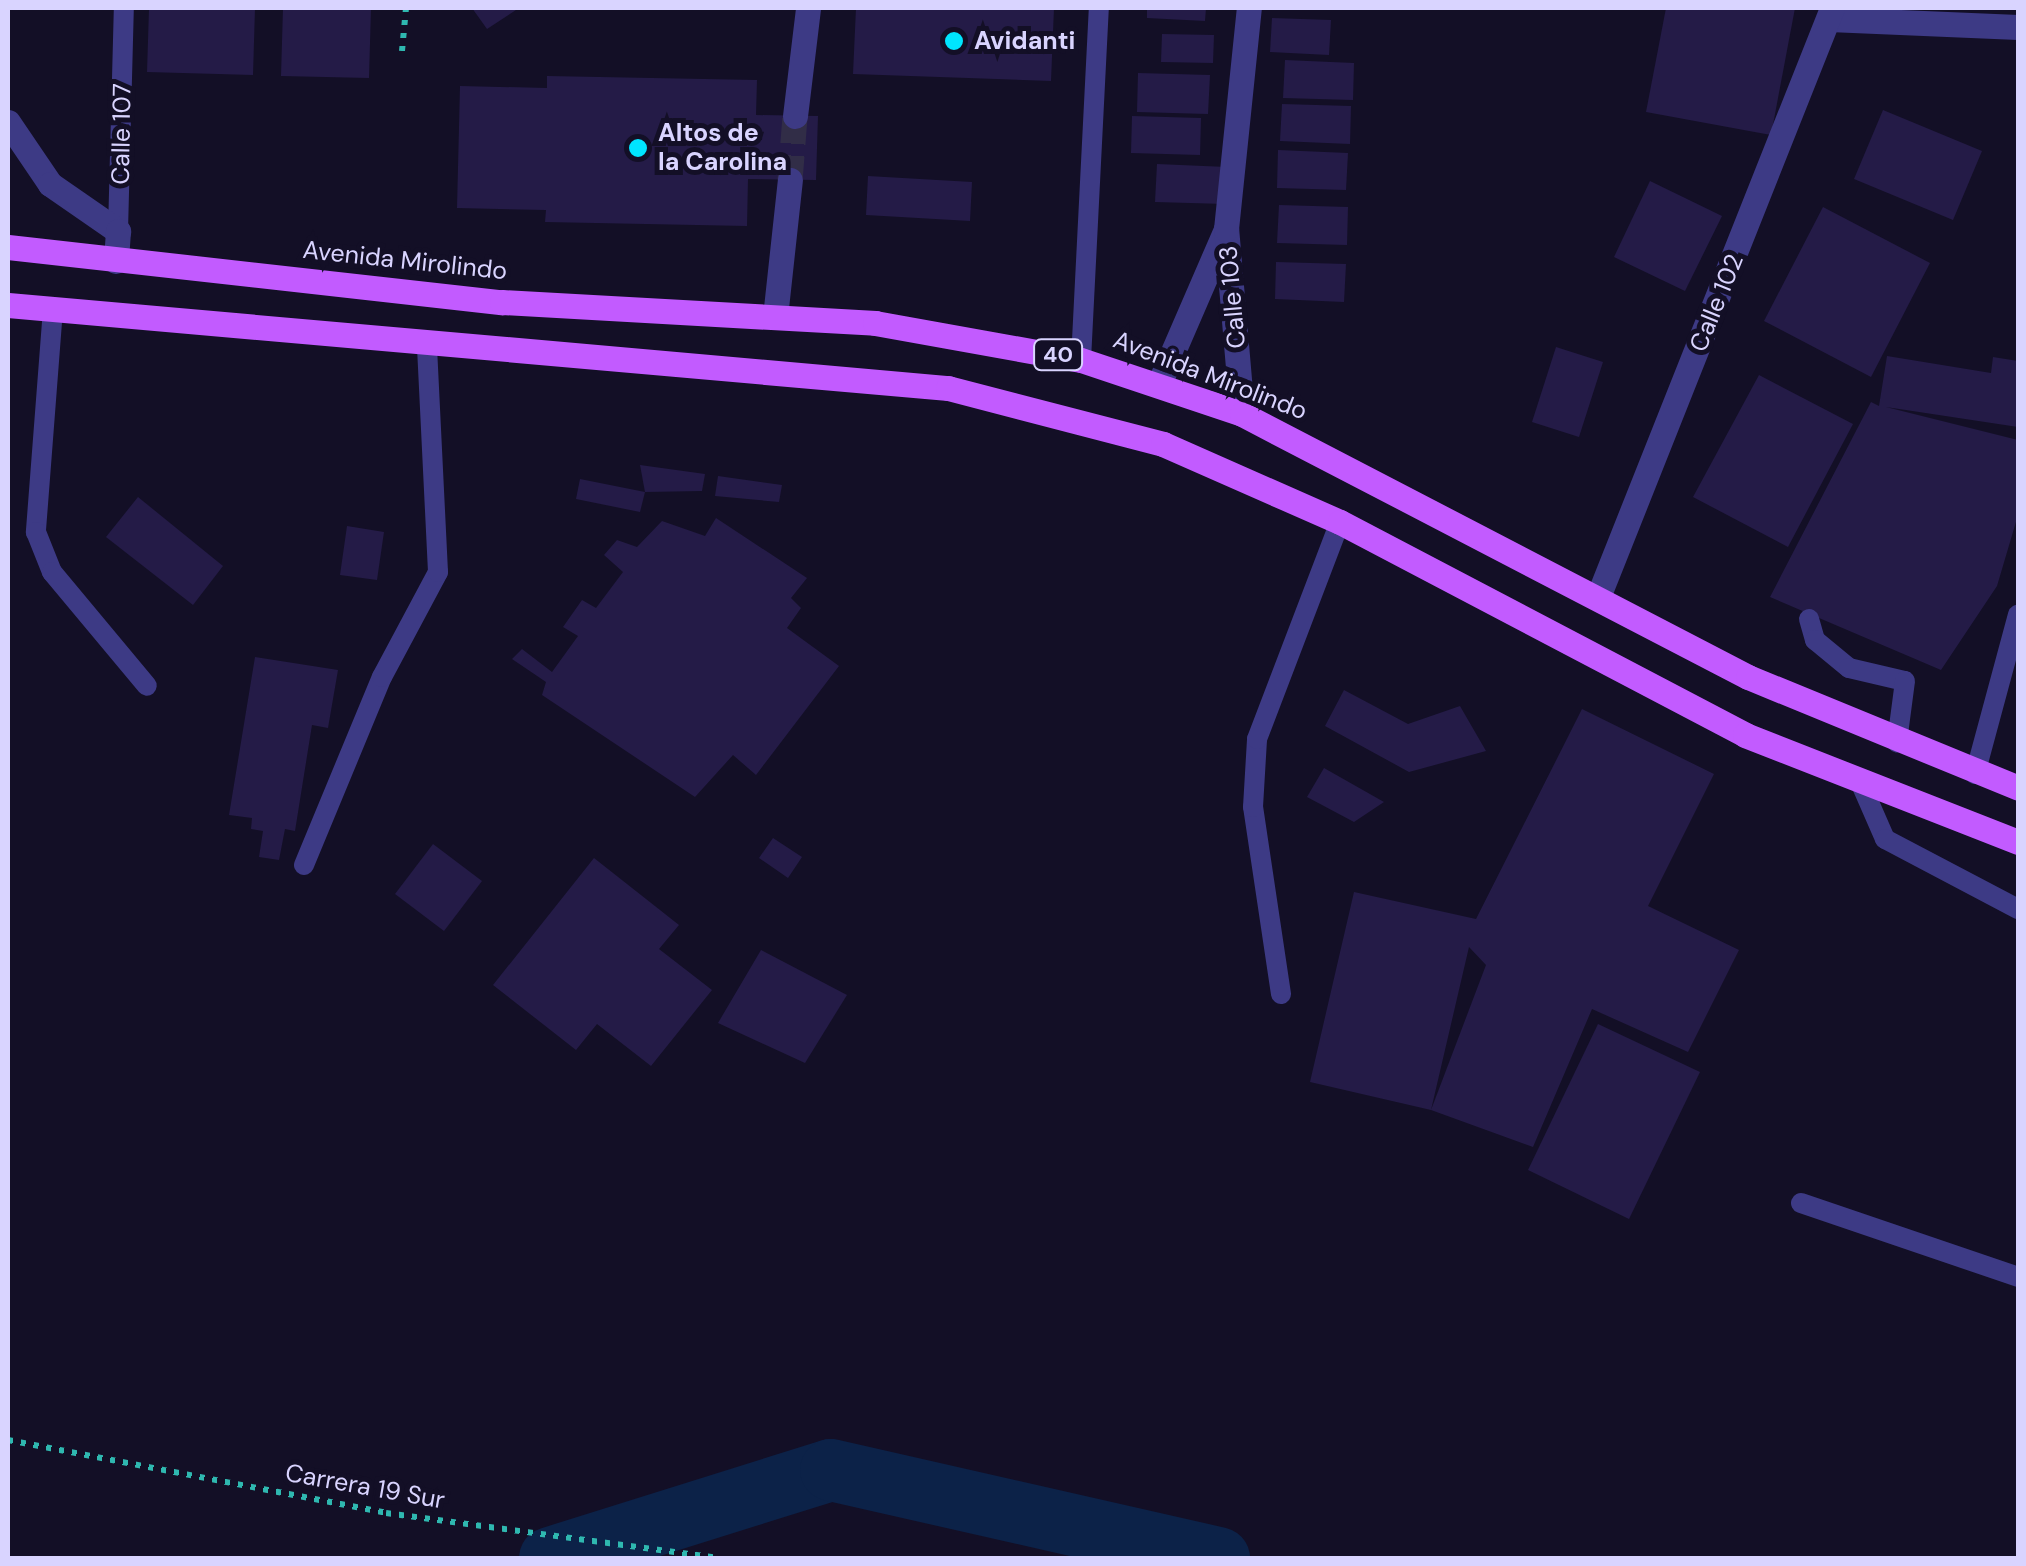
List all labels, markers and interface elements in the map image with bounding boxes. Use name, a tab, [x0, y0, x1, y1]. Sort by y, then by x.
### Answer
place label: Avidanti	[974, 26, 1075, 56]
marker: Avidanti	[943, 30, 965, 52]
street label: Calle 107	[106, 83, 138, 185]
place label: Altos de la Carolina	[658, 119, 787, 178]
marker: Altos de la Carolina	[627, 137, 649, 159]
street label: Avenida Mirolindo	[301, 235, 509, 287]
street label: Calle 103	[1214, 244, 1252, 350]
street label: Calle 102	[1684, 250, 1750, 356]
street label: Avenida Mirolindo	[1109, 325, 1311, 427]
road number: 40	[1033, 338, 1083, 372]
street label: Carrera 19 Sur	[283, 1458, 447, 1516]

